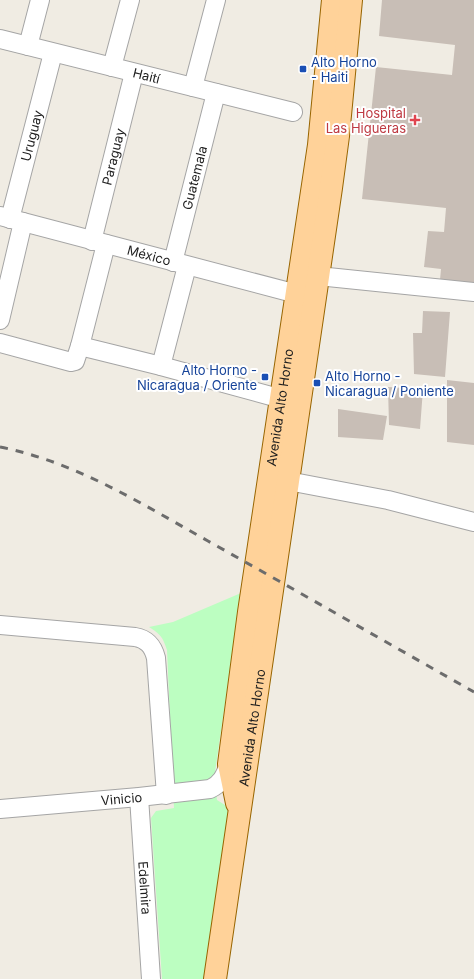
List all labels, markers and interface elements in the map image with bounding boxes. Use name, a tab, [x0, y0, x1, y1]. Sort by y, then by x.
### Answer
place label: Alto Horno - Haiti	[311, 54, 377, 85]
street label: Haití	[131, 64, 163, 87]
marker: Alto Horno - Haiti	[298, 64, 308, 74]
place label: Hospital Las Higueras	[326, 105, 406, 136]
street label: Uruguay	[17, 108, 46, 163]
marker: Hospital Las Higueras	[409, 114, 421, 126]
street label: Paraguay	[98, 127, 128, 187]
street label: Guatemala	[179, 144, 210, 211]
street label: México	[125, 242, 173, 269]
street label: Avenida Alto Horno	[263, 347, 296, 467]
place label: Alto Horno - Nicaragua / Oriente	[137, 362, 257, 393]
place label: Alto Horno - Nicaragua / Poniente	[325, 368, 454, 399]
marker: Alto Horno - Nicaragua / Oriente	[260, 372, 270, 382]
marker: Alto Horno - Nicaragua / Poniente	[312, 378, 322, 388]
street label: Avenida Alto Horno	[235, 668, 268, 787]
street label: Vinicio	[100, 789, 143, 808]
street label: Edelmira	[135, 861, 155, 915]

